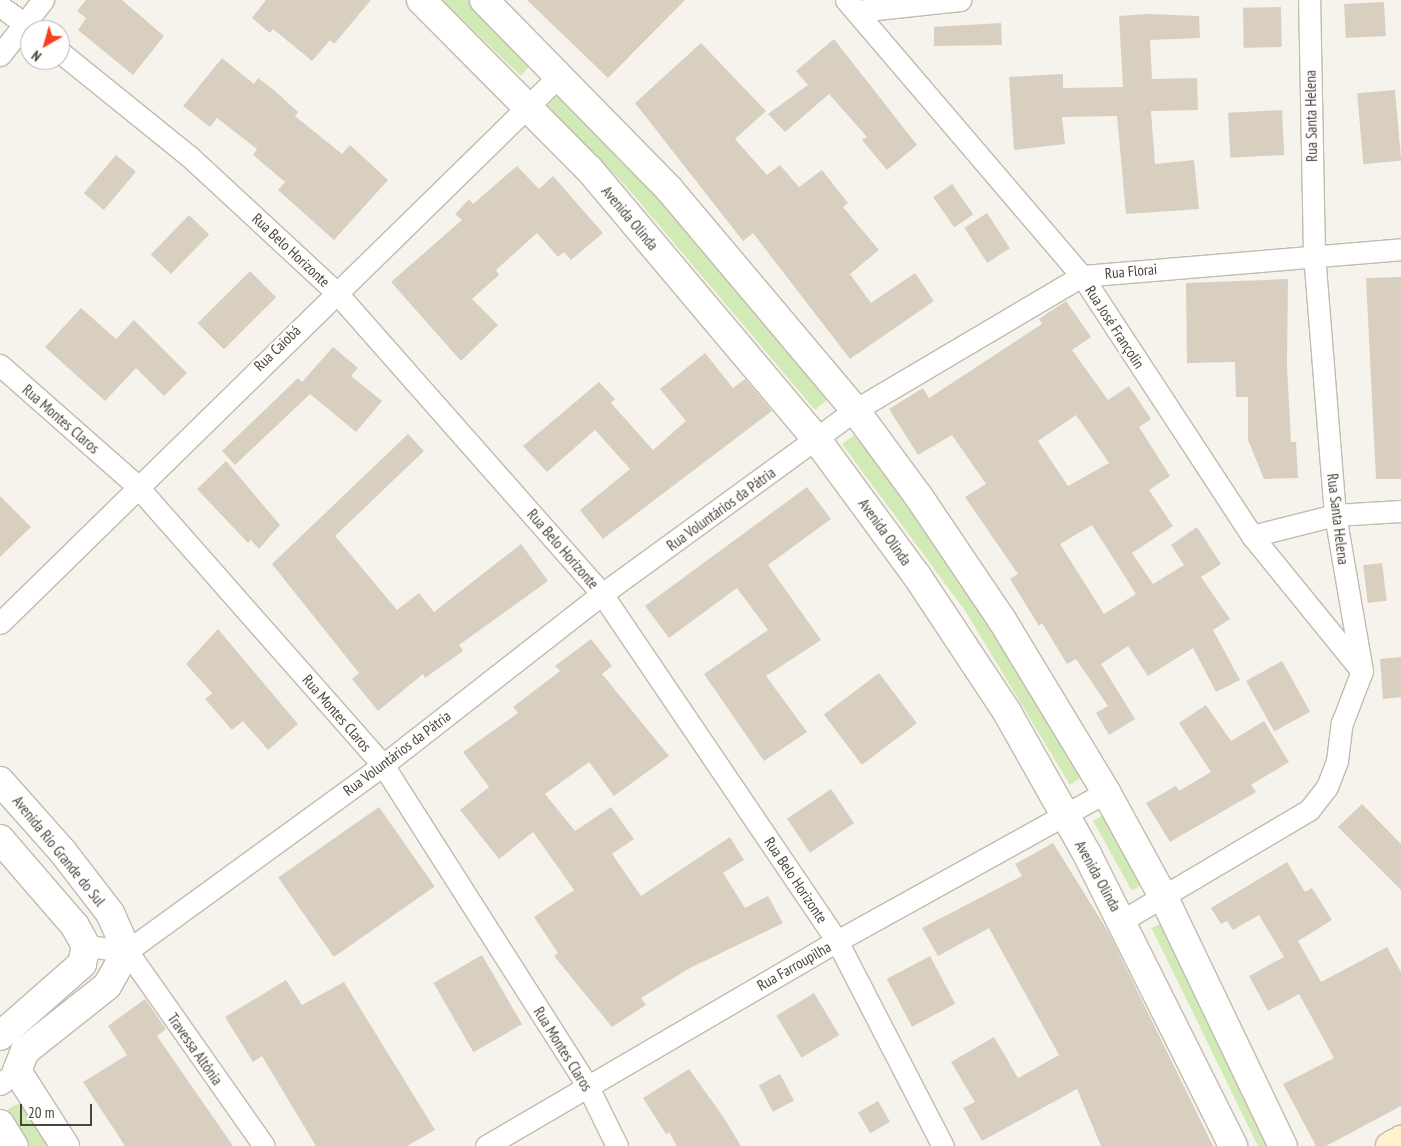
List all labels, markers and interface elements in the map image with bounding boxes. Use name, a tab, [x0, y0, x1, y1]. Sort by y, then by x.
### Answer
north arrow	[20, 20, 70, 70]
text: N	[28, 47, 45, 65]
street label: Rua Santa Helena	[1301, 70, 1321, 162]
street label: Avenida Olinda	[598, 182, 662, 254]
street label: Rua Belo Horizonte	[248, 209, 334, 291]
street label: Rua Florai	[1104, 260, 1158, 282]
street label: Rua José Françolin	[1082, 282, 1148, 372]
street label: Rua Caiobá	[250, 321, 304, 375]
street label: Rua Montes Claros	[19, 381, 103, 457]
street label: Rua Voluntários da Pátria	[663, 463, 779, 555]
street label: Rua Santa Helena	[1323, 472, 1353, 566]
street label: Avenida Olinda	[855, 495, 915, 569]
street label: Rua Belo Horizonte	[524, 505, 602, 593]
street label: Rua Montes Claros	[299, 671, 375, 755]
street label: Rua Voluntários da Pátria	[340, 707, 454, 799]
street label: Avenida Rio Grande do Sul	[9, 792, 109, 910]
street label: Rua Belo Horizonte	[761, 834, 831, 926]
street label: Avenida Olinda	[1071, 837, 1125, 915]
street label: Rua Farroupilha	[754, 938, 834, 994]
street label: Rua Montes Claros	[530, 1004, 596, 1094]
street label: Travessa Altônia	[164, 1010, 226, 1088]
scale bar	[22, 1094, 95, 1126]
text: 20 m	[28, 1103, 54, 1122]

